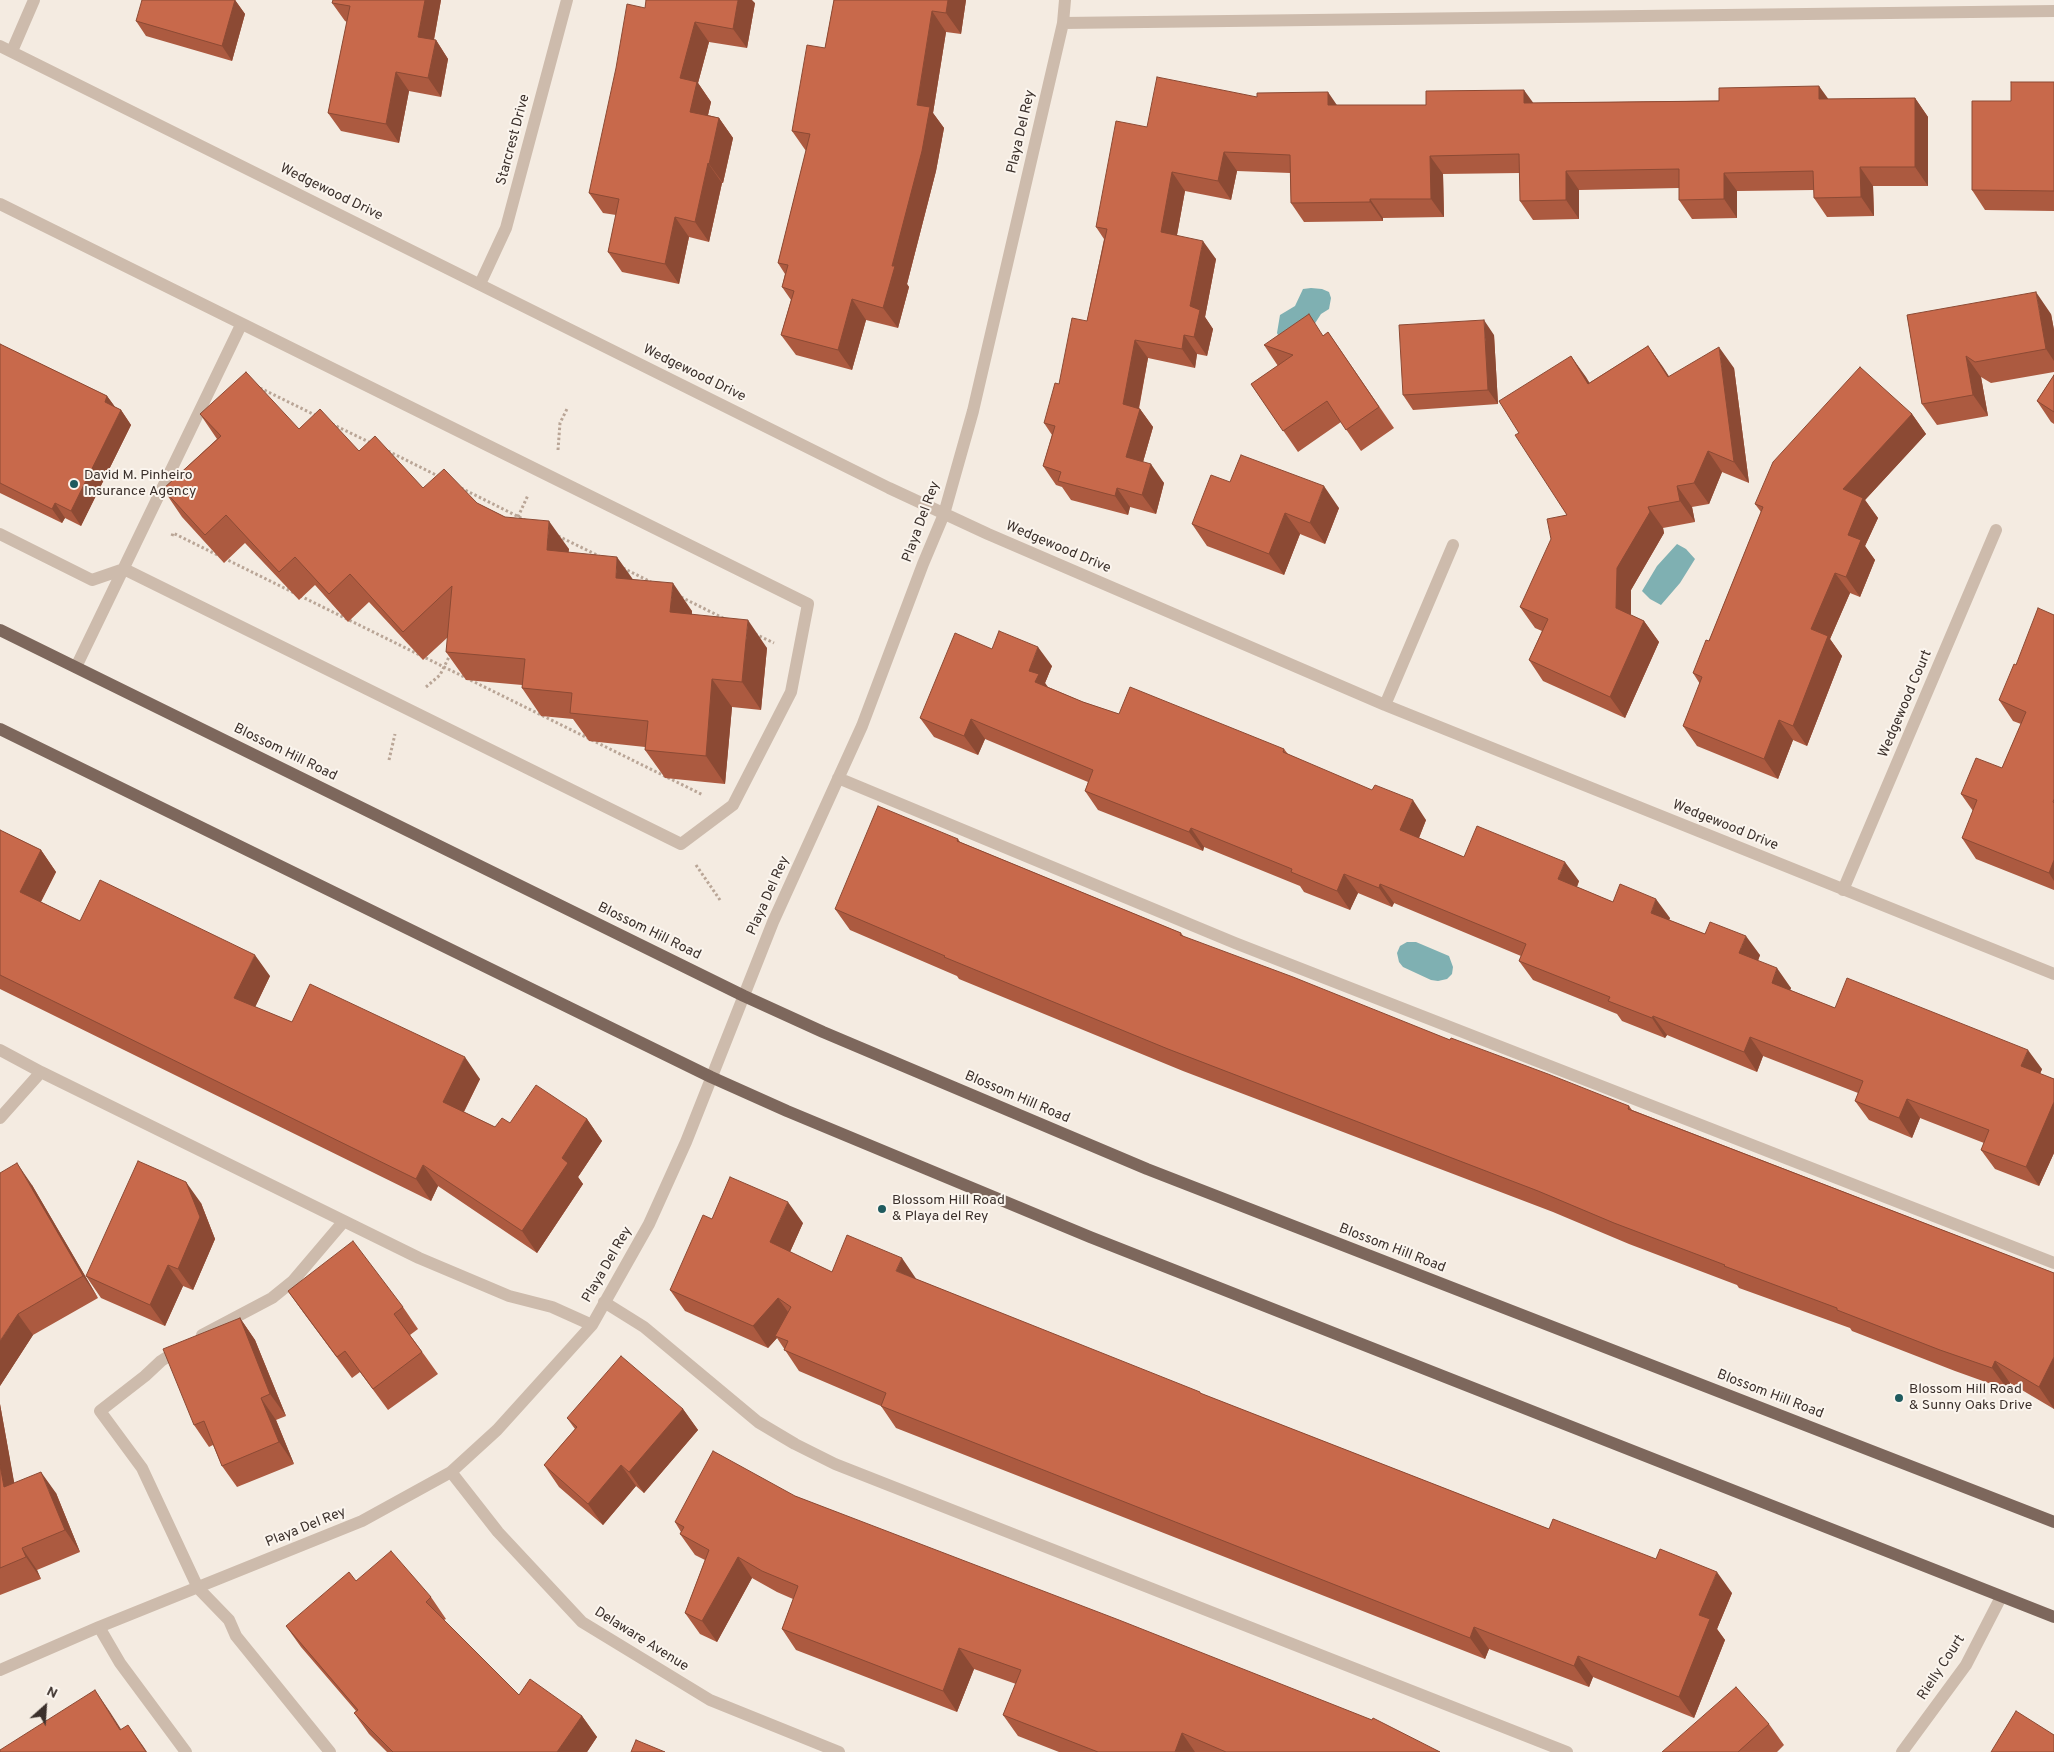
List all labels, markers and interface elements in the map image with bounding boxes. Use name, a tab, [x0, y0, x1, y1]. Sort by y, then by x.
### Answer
street label: Playa Del Rey	[1004, 89, 1040, 175]
street label: Starcrest Drive	[494, 93, 534, 187]
street label: Wedgewood Drive	[277, 161, 385, 225]
street label: Wedgewood Drive	[640, 342, 748, 406]
place label: David M. Pinheiro Insurance Agency	[84, 468, 196, 501]
marker: David M. Pinheiro Insurance Agency	[68, 478, 80, 490]
street label: Playa Del Rey	[900, 479, 944, 565]
street label: Wedgewood Drive	[1003, 518, 1113, 578]
street label: Wedgewood Court	[1876, 648, 1936, 760]
street label: Blossom Hill Road	[231, 721, 339, 785]
street label: Wedgewood Drive	[1670, 797, 1780, 855]
street label: Playa Del Rey	[744, 854, 794, 938]
street label: Blossom Hill Road	[595, 900, 703, 964]
street label: Blossom Hill Road	[962, 1068, 1072, 1128]
place label: Blossom Hill Road & Playa del Rey	[892, 1193, 1005, 1226]
marker: Blossom Hill Road & Playa del Rey	[876, 1203, 888, 1215]
street label: Blossom Hill Road	[1336, 1221, 1448, 1277]
street label: Playa Del Rey	[579, 1224, 637, 1306]
street label: Blossom Hill Road	[1714, 1367, 1826, 1423]
place label: Blossom Hill Road & Sunny Oaks Drive	[1909, 1382, 2032, 1414]
marker: Blossom Hill Road & Sunny Oaks Drive	[1893, 1392, 1905, 1404]
street label: Playa Del Rey	[263, 1504, 349, 1552]
street label: Delaware Avenue	[591, 1604, 691, 1676]
street label: Rielly Court	[1915, 1632, 1969, 1704]
north arrow	[20, 1682, 70, 1732]
text: N	[44, 1683, 60, 1703]

